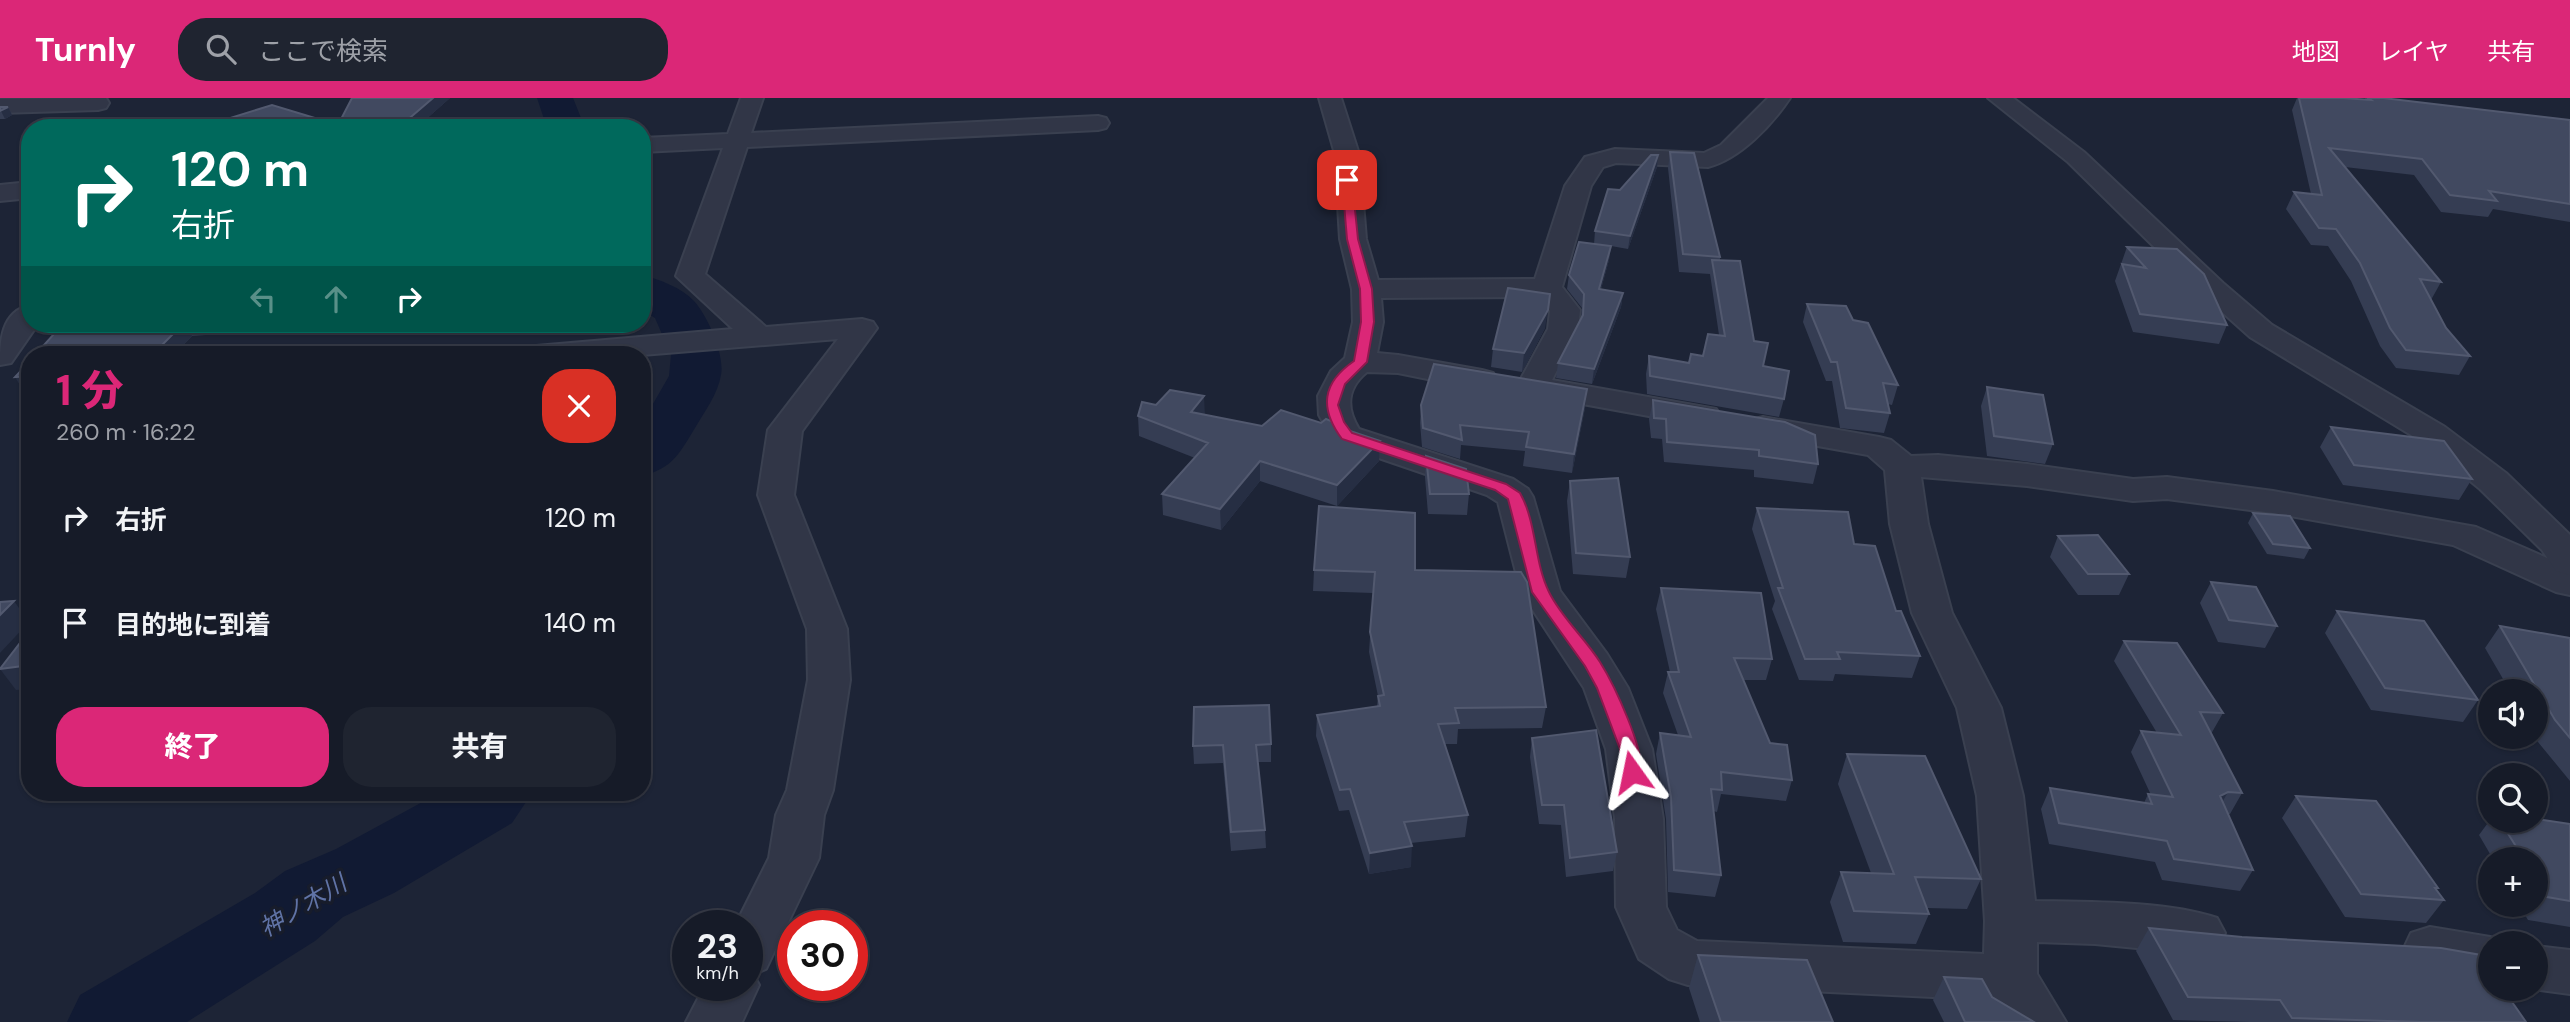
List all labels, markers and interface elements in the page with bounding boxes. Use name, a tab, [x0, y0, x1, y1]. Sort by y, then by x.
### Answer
search box	[178, 18, 668, 81]
text: Turnly	[35, 28, 136, 71]
icon: search	[202, 30, 240, 68]
text: ここで検索	[258, 34, 388, 68]
text: 地図	[2292, 36, 2340, 67]
text: レイヤ	[2378, 36, 2449, 67]
text: 共有	[2487, 36, 2535, 67]
text: 120 m	[171, 137, 309, 201]
icon: right	[56, 147, 147, 238]
pin	[1317, 150, 1377, 210]
icon: arrive	[1328, 161, 1366, 199]
text: 右折	[171, 204, 235, 246]
icon: left	[244, 280, 282, 318]
icon: ahead	[317, 280, 355, 318]
icon: right	[390, 280, 428, 318]
text: 1 分	[56, 363, 123, 418]
button: close	[542, 369, 616, 443]
text: 260 m · 16:22	[56, 417, 196, 447]
icon: right	[56, 499, 94, 537]
text: 120 m	[545, 501, 616, 535]
text: 右折	[115, 503, 167, 537]
icon: arrive	[56, 604, 94, 642]
text: 140 m	[544, 606, 616, 640]
text: 目的地に到着	[115, 608, 271, 642]
map controls	[2478, 679, 2548, 1001]
button: sound	[2478, 679, 2548, 749]
button: 終了	[56, 707, 329, 787]
button: 共有	[343, 707, 616, 787]
position arrow	[1595, 735, 1669, 809]
button: search	[2478, 763, 2548, 833]
button: +	[2478, 847, 2548, 917]
water label: 神ノ木川	[254, 866, 354, 944]
speed limit sign: 30	[777, 910, 868, 1001]
text: 23	[697, 923, 738, 969]
button: −	[2478, 931, 2548, 1001]
text: km/h	[696, 961, 739, 985]

